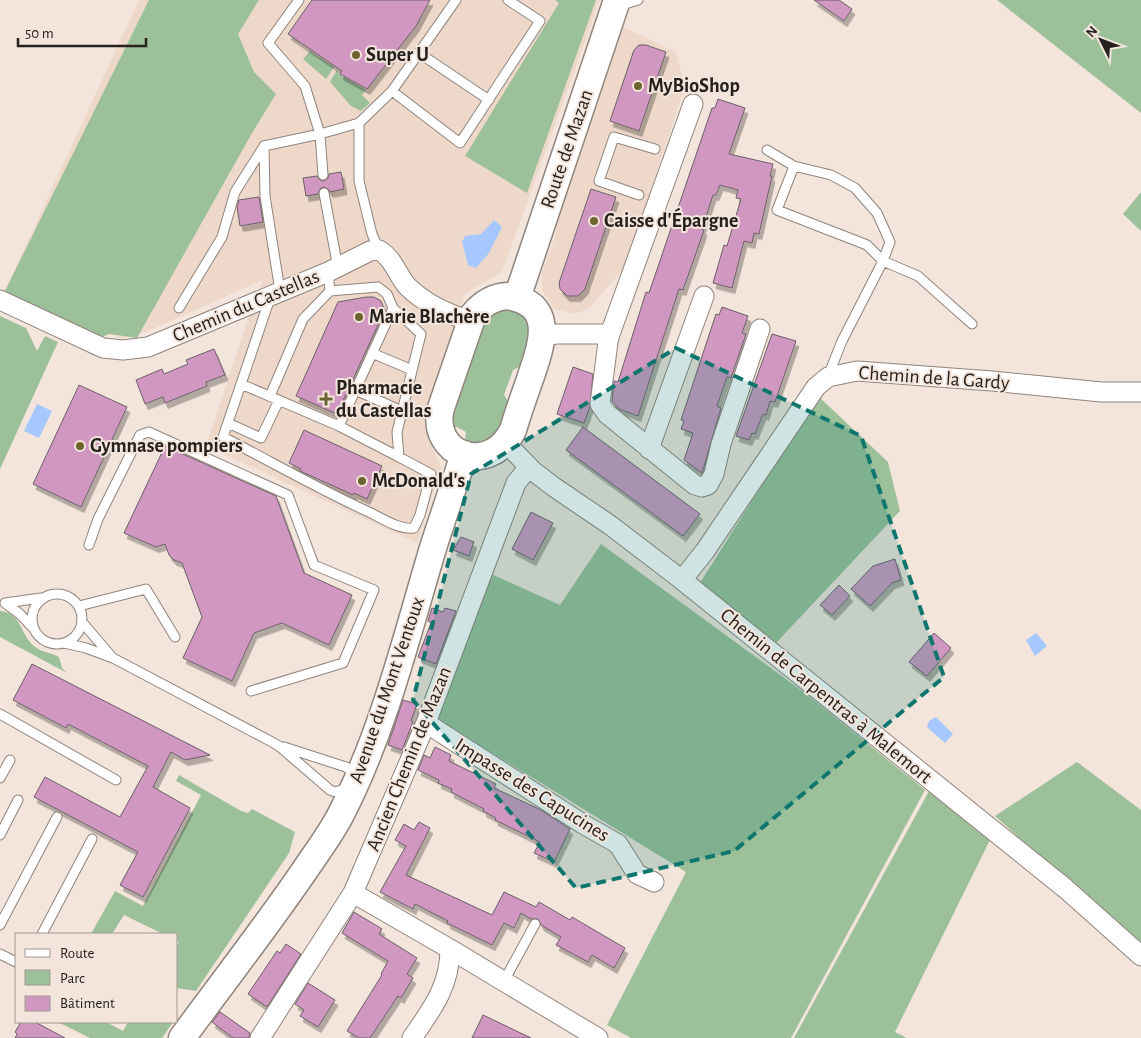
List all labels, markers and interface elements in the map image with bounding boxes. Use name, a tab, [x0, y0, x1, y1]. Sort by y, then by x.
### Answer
scale bar	[18, 15, 145, 47]
north arrow	[1076, 15, 1126, 65]
text: N	[1084, 24, 1101, 40]
text: 50 m	[25, 26, 54, 41]
place label: Super U	[366, 45, 429, 65]
marker: Super U	[350, 49, 362, 61]
place label: MyBioShop	[648, 76, 740, 96]
marker: MyBioShop	[632, 80, 644, 92]
street label: Route de Mazan	[537, 87, 597, 211]
place label: Caisse d'Épargne	[604, 207, 738, 231]
marker: Caisse d'Épargne	[588, 215, 600, 227]
street label: Chemin du Castellas	[170, 266, 322, 346]
place label: Marie Blachère	[369, 307, 489, 327]
marker: Marie Blachère	[353, 311, 365, 323]
street label: Chemin de la Gardy	[858, 363, 1010, 393]
place label: Pharmacie du Castellas	[336, 378, 432, 421]
marker: Pharmacie du Castellas	[320, 393, 332, 405]
place label: Gymnase pompiers	[90, 436, 243, 456]
marker: Gymnase pompiers	[74, 440, 86, 452]
place label: McDonald's	[372, 471, 465, 491]
marker: McDonald's	[356, 475, 368, 487]
street label: Avenue du Mont Ventoux	[346, 594, 428, 786]
street label: Chemin de Carpentras à Malemort	[717, 605, 936, 788]
street label: Ancien Chemin de Mazan	[363, 664, 455, 854]
street label: Impasse des Capucines	[451, 734, 613, 846]
legend	[15, 933, 178, 1023]
text: Route	[60, 946, 94, 961]
text: Parc	[60, 971, 85, 986]
text: Bâtiment	[60, 996, 115, 1011]

